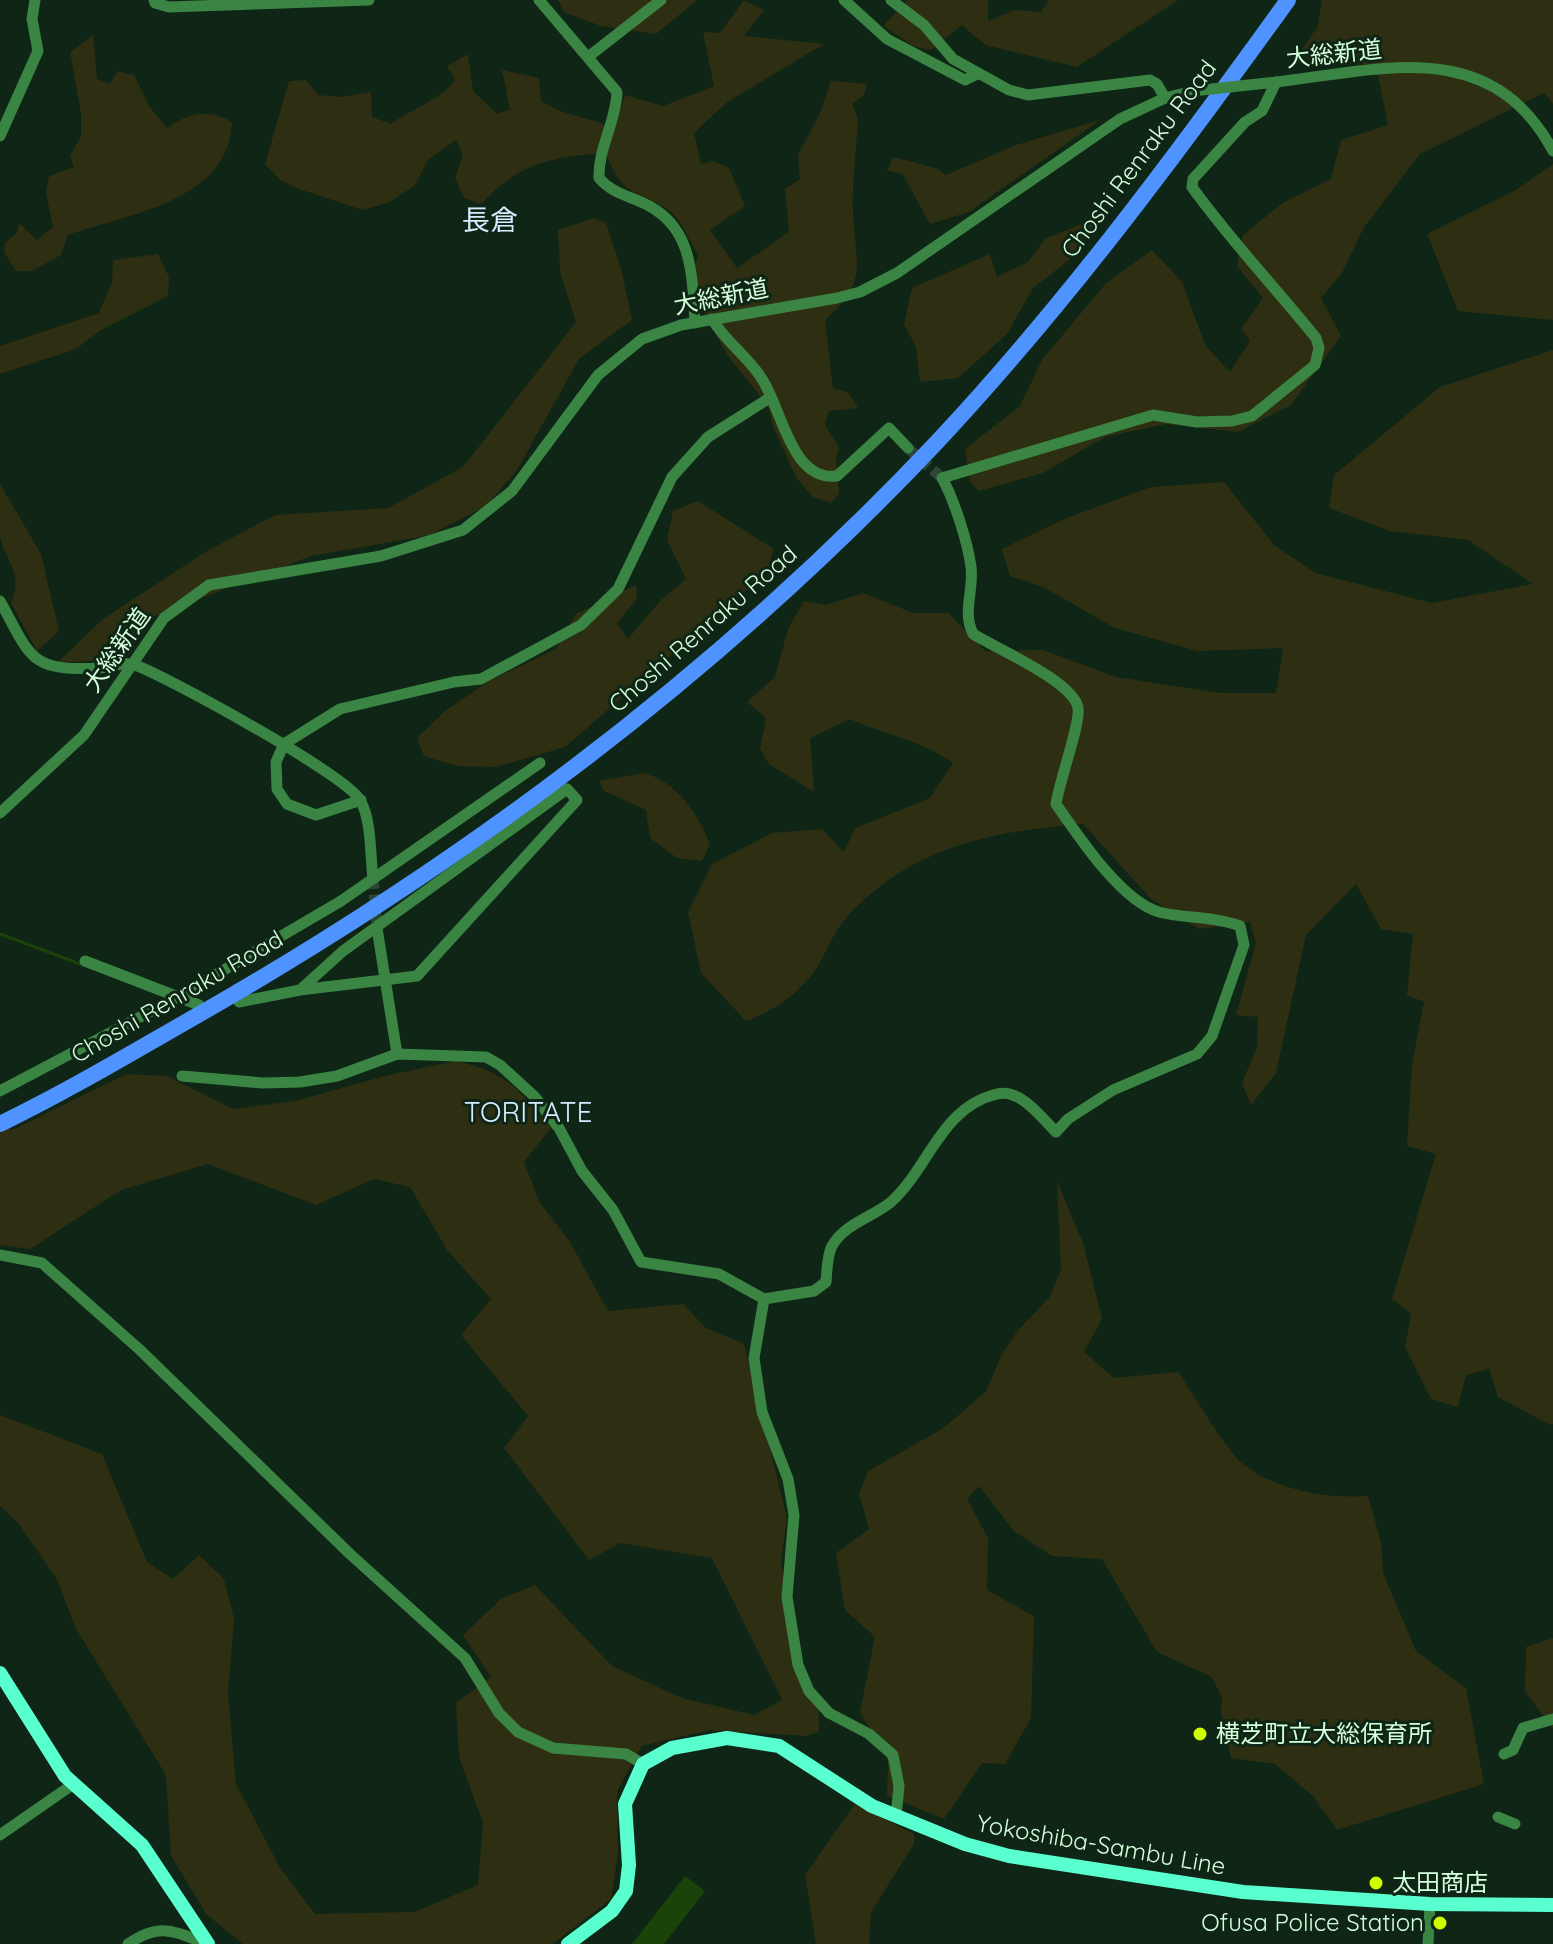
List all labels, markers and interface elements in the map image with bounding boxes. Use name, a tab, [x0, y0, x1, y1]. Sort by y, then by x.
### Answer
street label: 大総新道	[1285, 33, 1383, 73]
street label: Choshi Renraku Road	[1054, 54, 1222, 263]
district label: 長倉	[462, 202, 518, 237]
street label: 大総新道	[671, 272, 771, 320]
street label: Choshi Renraku Road	[602, 538, 803, 718]
street label: 大総新道	[76, 602, 156, 697]
street label: Choshi Renraku Road	[65, 923, 288, 1069]
district label: TORITATE	[464, 1094, 592, 1129]
place label: 横芝町立大総保育所	[1216, 1718, 1432, 1748]
marker: 横芝町立大総保育所	[1191, 1725, 1209, 1743]
street label: Yokoshiba-Sambu Line	[974, 1807, 1228, 1881]
place label: 太田商店	[1392, 1867, 1488, 1897]
marker: 太田商店	[1367, 1874, 1385, 1892]
place label: Ofusa Police Station	[1201, 1907, 1424, 1937]
marker: Ofusa Police Station	[1431, 1914, 1449, 1932]

